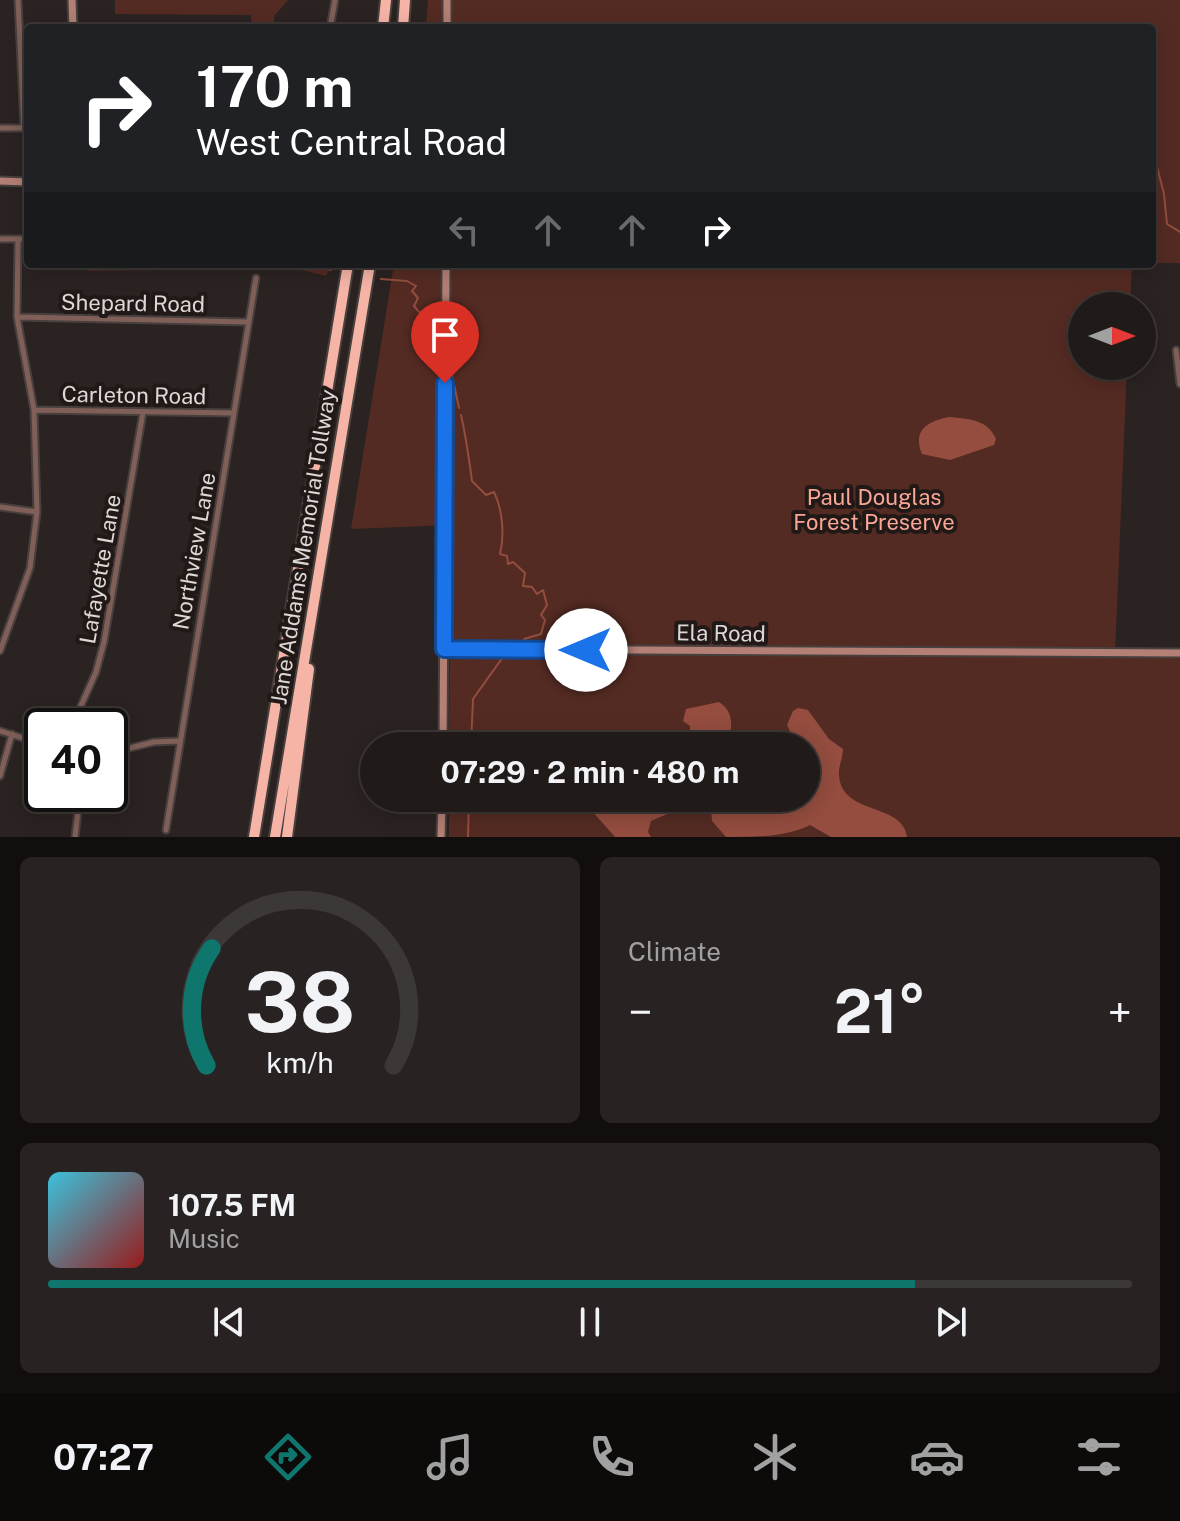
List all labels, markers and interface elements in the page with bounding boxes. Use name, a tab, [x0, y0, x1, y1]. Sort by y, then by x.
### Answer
text: 170 m	[196, 54, 353, 120]
icon: right	[64, 56, 168, 160]
text: West Central Road	[196, 121, 507, 163]
icon: left	[442, 208, 486, 252]
icon: ahead	[526, 208, 570, 252]
icon: ahead	[610, 208, 654, 252]
icon: right	[694, 208, 738, 252]
street label: Shepard Road	[61, 289, 205, 317]
north arrow	[1068, 292, 1156, 380]
map controls	[1068, 292, 1156, 380]
pin	[411, 301, 479, 383]
icon: arrive	[423, 313, 467, 357]
street label: Carleton Road	[61, 381, 207, 409]
street label: Jane Addams Memorial Tollway	[265, 387, 341, 706]
street label: Northview Lane	[167, 470, 221, 632]
park label: Paul Douglas Forest Preserve	[793, 484, 955, 535]
street label: Lafayette Lane	[74, 492, 126, 646]
position arrow	[544, 608, 628, 692]
street label: Ela Road	[676, 619, 766, 647]
speed limit sign: 40	[24, 708, 128, 812]
text: 07:29 · 2 min · 480 m	[441, 754, 739, 790]
text: Climate	[628, 936, 721, 967]
text: 38	[245, 953, 355, 1051]
text: 21°	[834, 976, 926, 1047]
text: −	[628, 986, 652, 1038]
text: +	[1108, 986, 1132, 1038]
text: km/h	[266, 1046, 334, 1079]
text: 107.5 FM	[168, 1187, 296, 1223]
text: Music	[168, 1223, 240, 1254]
icon: previous	[207, 1300, 251, 1344]
icon: pause	[568, 1300, 612, 1344]
icon: next	[929, 1300, 973, 1344]
icon: directions	[260, 1429, 316, 1485]
icon: music	[422, 1429, 478, 1485]
icon: phone	[584, 1429, 640, 1485]
icon: climate	[747, 1429, 803, 1485]
icon: car	[909, 1429, 965, 1485]
icon: filters	[1071, 1429, 1127, 1485]
text: 07:27	[53, 1436, 154, 1478]

